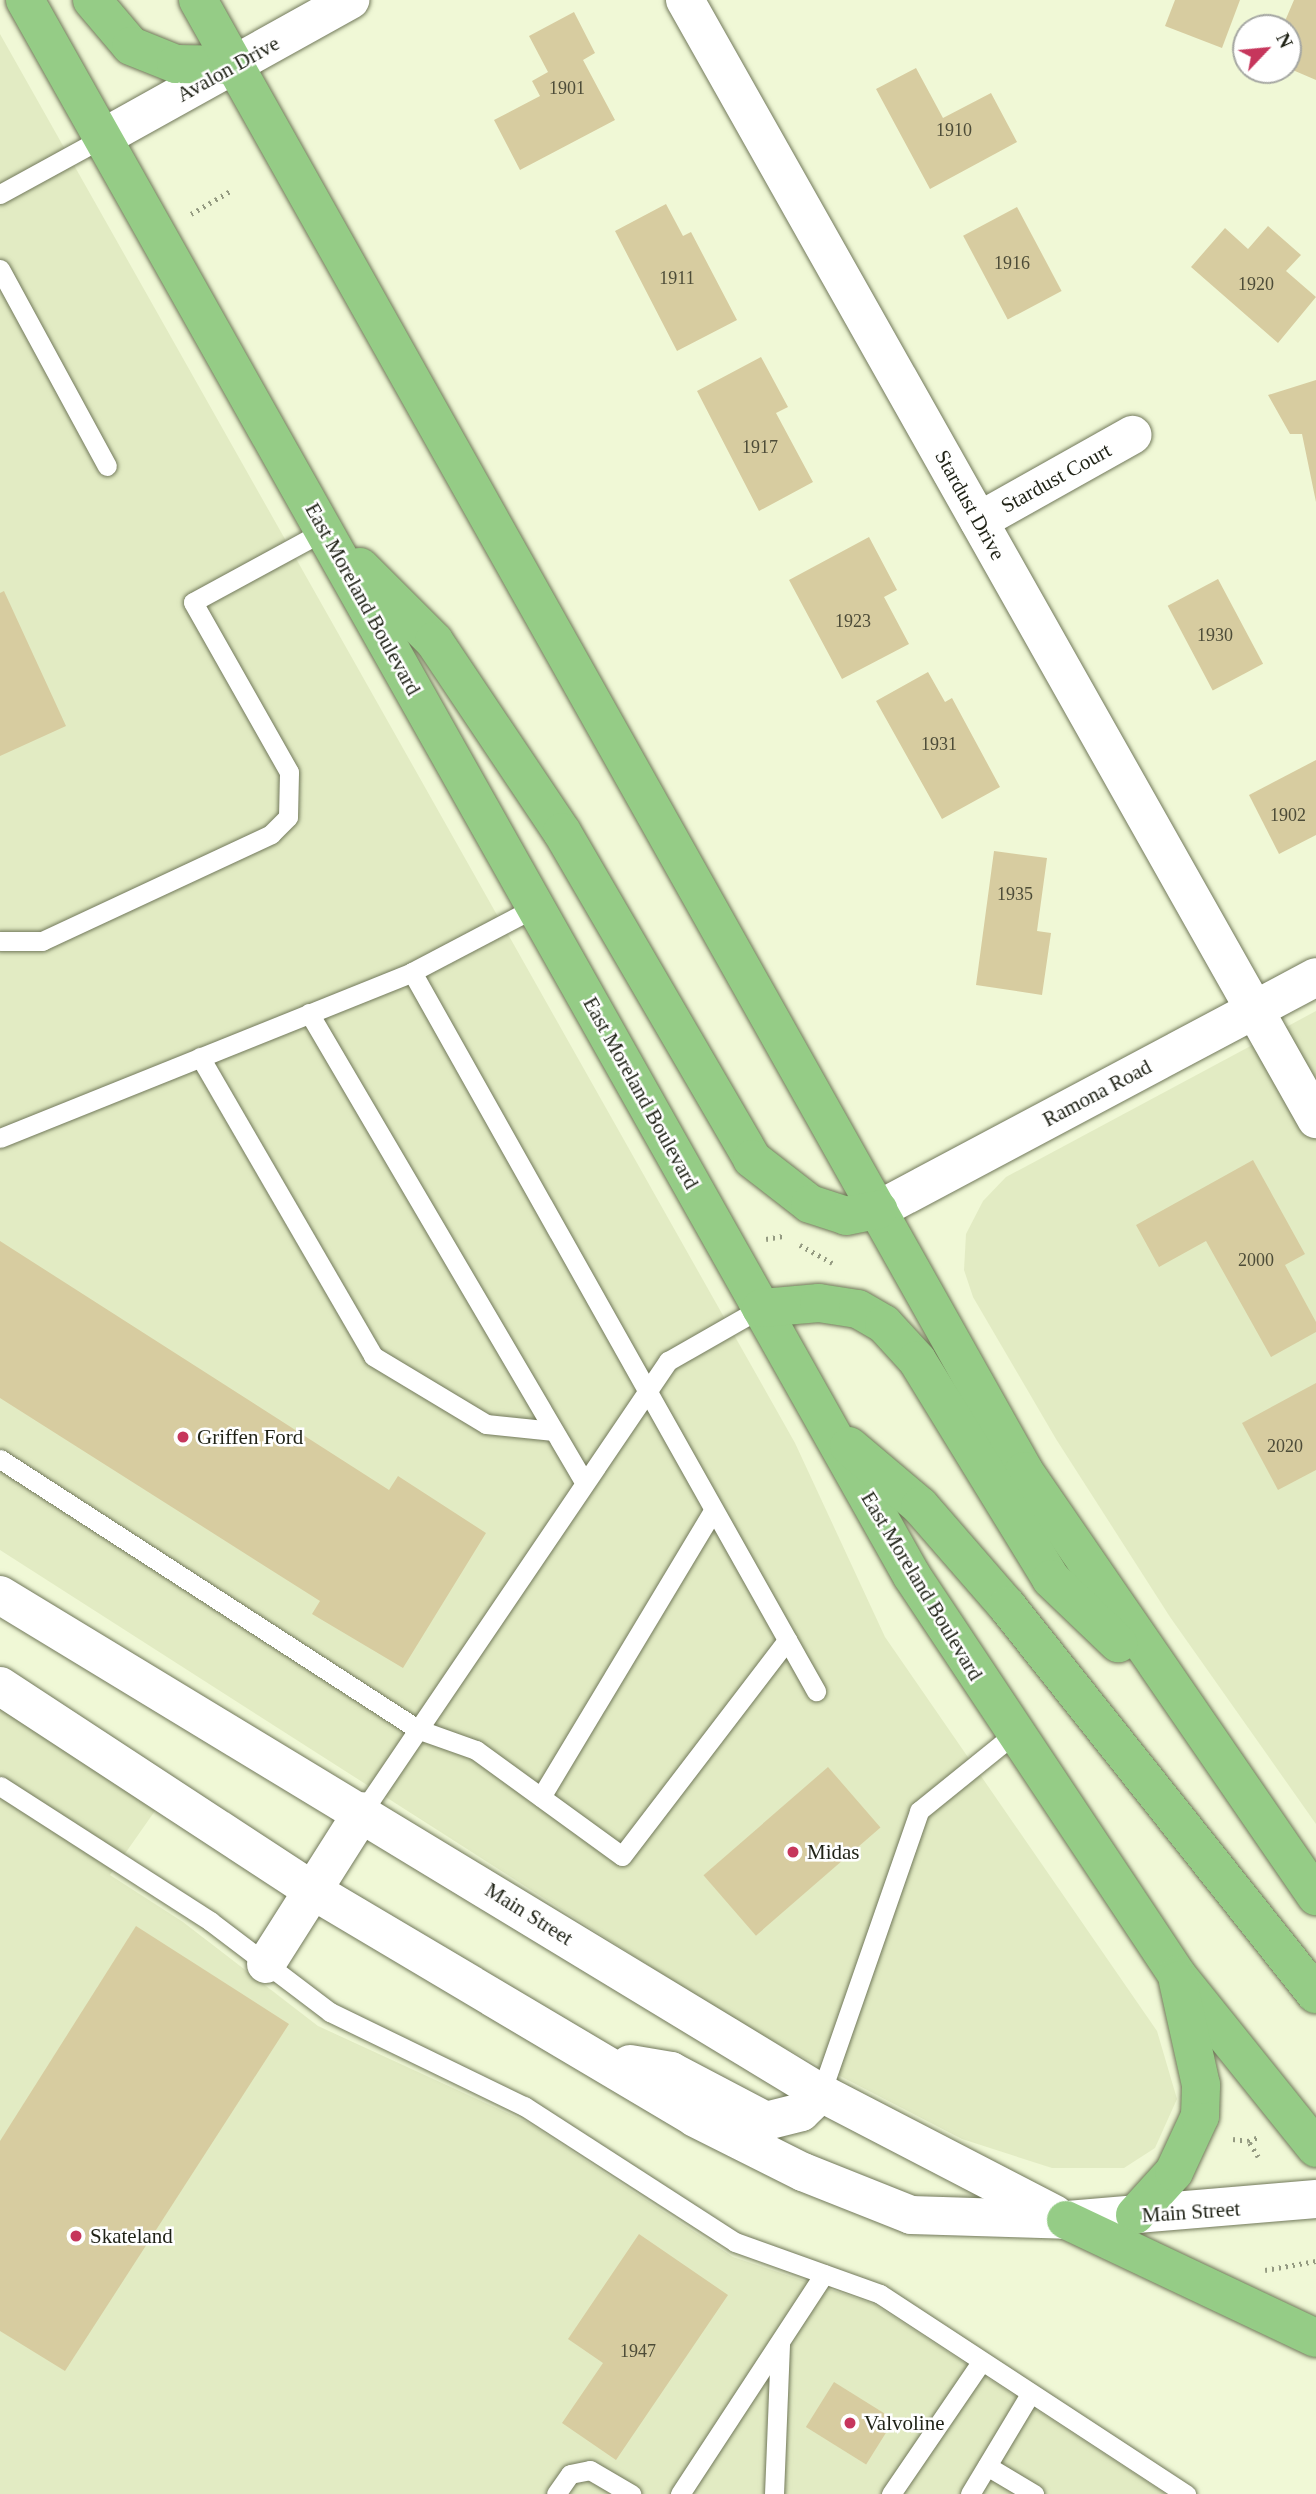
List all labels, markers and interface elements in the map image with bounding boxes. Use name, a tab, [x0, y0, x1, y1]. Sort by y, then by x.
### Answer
north arrow	[1232, 14, 1302, 84]
text: N	[1272, 30, 1297, 51]
street label: Avalon Drive	[172, 31, 284, 107]
house number: 1901	[549, 77, 585, 99]
house number: 1910	[936, 119, 972, 141]
house number: 1916	[994, 252, 1030, 274]
house number: 1911	[659, 267, 695, 289]
house number: 1920	[1238, 273, 1274, 295]
house number: 1917	[742, 436, 778, 458]
street label: Stardust Court	[997, 437, 1115, 519]
street label: Stardust Drive	[929, 446, 1011, 564]
street label: East Moreland Boulevard	[300, 499, 426, 699]
house number: 1923	[835, 610, 871, 632]
house number: 1930	[1197, 624, 1233, 646]
house number: 1931	[921, 733, 957, 755]
house number: 1902	[1270, 804, 1306, 826]
house number: 1935	[997, 883, 1033, 905]
street label: East Moreland Boulevard	[578, 993, 704, 1193]
street label: Ramona Road	[1038, 1054, 1156, 1132]
house number: 2000	[1238, 1249, 1274, 1271]
place label: Griffen Ford	[197, 1424, 303, 1450]
marker: Griffen Ford	[175, 1429, 191, 1445]
house number: 2020	[1267, 1435, 1303, 1457]
street label: East Moreland Boulevard	[856, 1487, 988, 1685]
place label: Midas	[807, 1839, 860, 1865]
marker: Midas	[785, 1844, 801, 1860]
street label: Main Street	[481, 1877, 577, 1951]
street label: Main Street	[1141, 2196, 1241, 2228]
place label: Skateland	[90, 2223, 173, 2249]
marker: Skateland	[68, 2228, 84, 2244]
house number: 1947	[620, 2340, 656, 2362]
place label: Valvoline	[864, 2410, 944, 2436]
marker: Valvoline	[842, 2415, 858, 2431]

